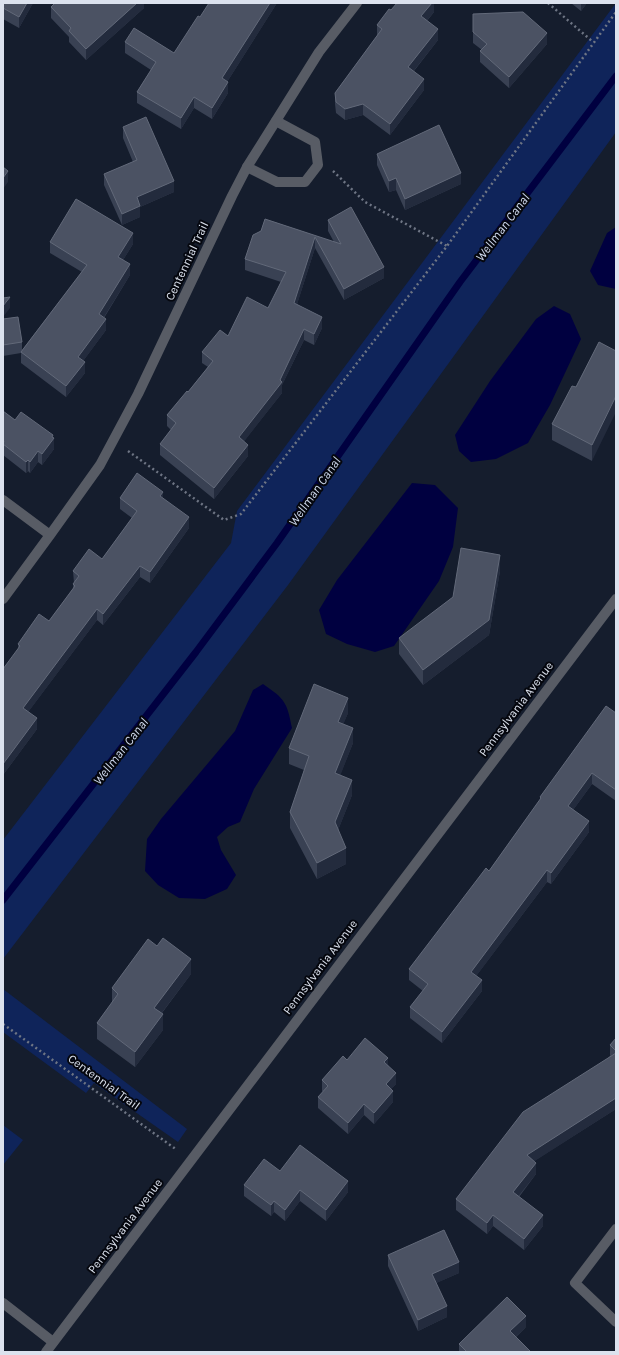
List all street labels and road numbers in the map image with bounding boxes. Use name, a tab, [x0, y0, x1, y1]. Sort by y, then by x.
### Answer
street label: Centennial Trail	[163, 219, 211, 303]
street label: Pennsylvania Avenue	[476, 659, 556, 759]
street label: Pennsylvania Avenue	[280, 917, 360, 1017]
street label: Centennial Trail	[65, 1051, 143, 1113]
street label: Pennsylvania Avenue	[85, 1176, 165, 1276]

